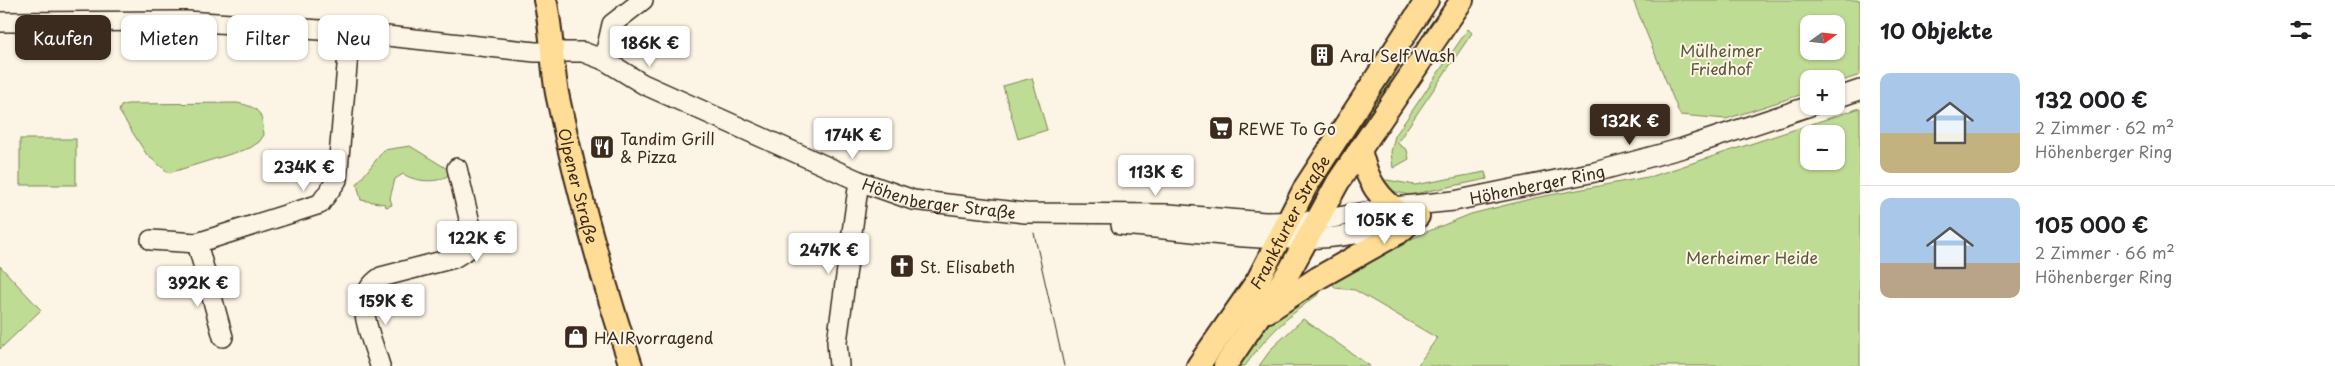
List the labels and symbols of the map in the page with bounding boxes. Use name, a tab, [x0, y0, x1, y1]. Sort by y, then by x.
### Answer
north arrow	[1800, 15, 1845, 60]
pin: 186K €	[609, 26, 691, 68]
park label: Mülheimer Friedhof	[1680, 38, 1763, 80]
building icon: Aral Self Wash	[1309, 42, 1335, 68]
place label: Aral Self Wash	[1340, 43, 1456, 67]
pin: 132K €	[1589, 104, 1671, 146]
supermarket icon: REWE To Go	[1208, 115, 1234, 141]
place label: REWE To Go	[1238, 116, 1336, 140]
pin: 174K €	[812, 118, 894, 160]
street label: Olpener Straße	[553, 126, 605, 246]
place label: Tandim Grill & Pizza	[620, 126, 715, 168]
restaurant icon: Tandim Grill & Pizza	[589, 134, 615, 160]
pin: 234K €	[263, 150, 345, 192]
street label: Frankfurter Straße	[1243, 150, 1335, 294]
pin: 113K €	[1115, 154, 1197, 197]
street label: Höhenberger Ring	[1467, 158, 1607, 210]
street label: Höhenberger Straße	[859, 171, 1017, 224]
pin: 105K €	[1344, 202, 1426, 245]
pin: 122K €	[436, 220, 518, 263]
pin: 247K €	[788, 232, 870, 275]
park label: Merheimer Heide	[1686, 245, 1818, 269]
church icon: St. Elisabeth	[889, 253, 915, 279]
place label: St. Elisabeth	[920, 254, 1015, 278]
pin: 392K €	[157, 266, 239, 308]
pin: 159K €	[345, 284, 427, 326]
shop icon: HAIRvorragend	[563, 324, 589, 350]
place label: HAIRvorragend	[594, 325, 713, 349]

